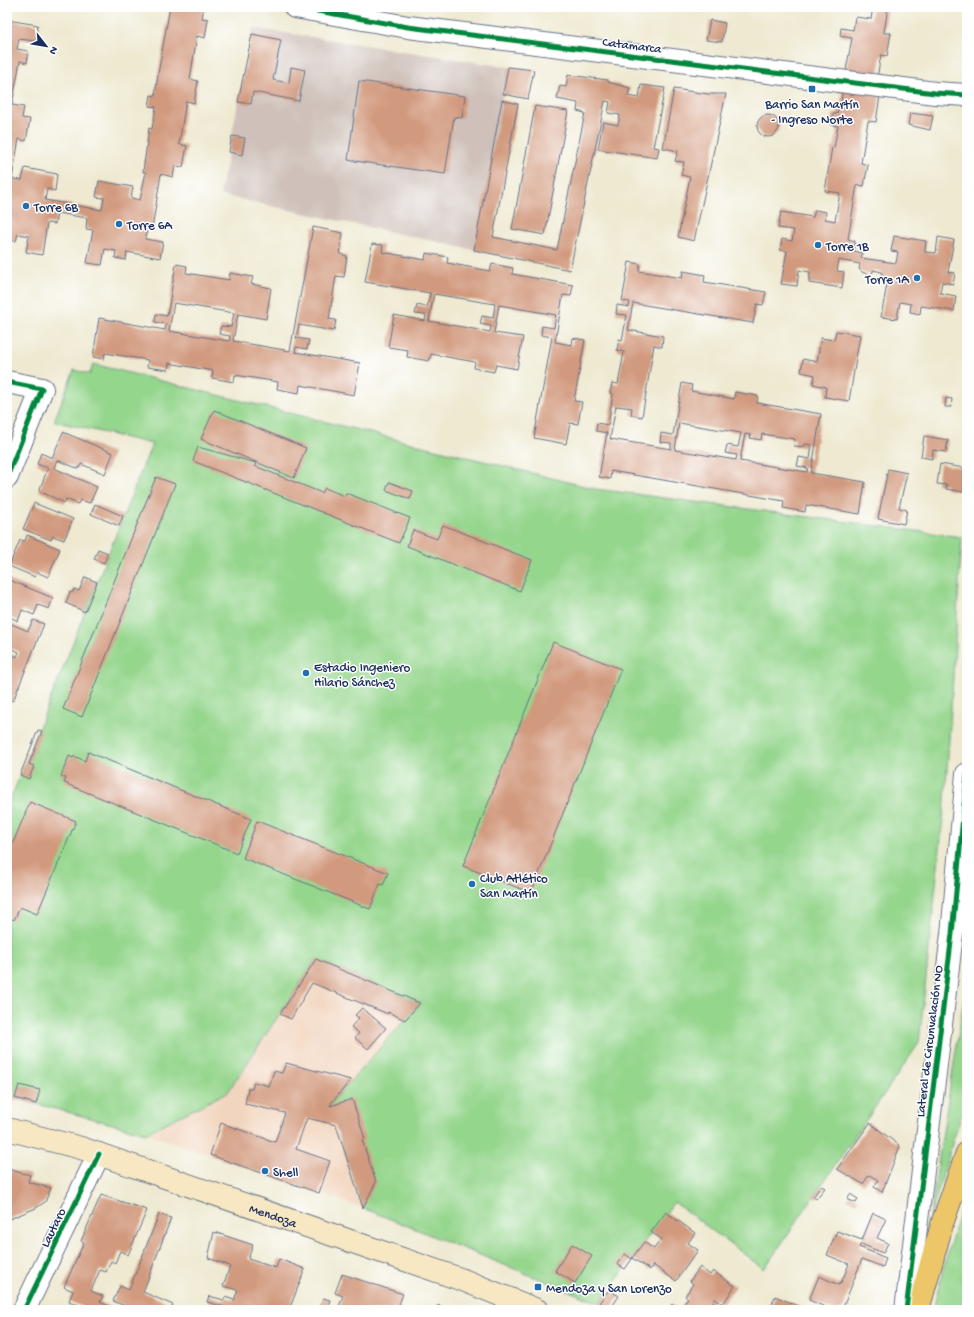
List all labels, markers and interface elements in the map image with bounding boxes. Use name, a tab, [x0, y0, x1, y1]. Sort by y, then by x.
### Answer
north arrow	[26, 26, 66, 66]
street label: Catamarca	[601, 35, 663, 58]
text: N	[46, 44, 60, 56]
marker: Barrio San Martín - Ingreso Norte	[807, 84, 817, 94]
place label: Barrio San Martín - Ingreso Norte	[764, 98, 859, 128]
marker: Torre 6B	[21, 201, 31, 211]
place label: Torre 6B	[33, 201, 78, 216]
marker: Torre 6A	[114, 219, 124, 229]
place label: Torre 6A	[126, 219, 173, 234]
marker: Torre 1B	[813, 240, 823, 250]
place label: Torre 1B	[825, 240, 869, 255]
place label: Torre 1A	[864, 273, 910, 288]
marker: Torre 1A	[912, 273, 922, 283]
place label: Estadio Ingeniero Hilario Sánchez	[314, 661, 410, 691]
marker: Estadio Ingeniero Hilario Sánchez	[301, 668, 311, 678]
place label: Club Atlético San Martín	[480, 872, 548, 902]
marker: Club Atlético San Martín	[467, 879, 477, 889]
street label: Lateral de Circunvalación NO	[914, 964, 947, 1118]
marker: Shell	[260, 1166, 270, 1176]
place label: Shell	[273, 1166, 299, 1181]
street label: Mendoza	[247, 1202, 299, 1232]
street label: Lautaro	[38, 1206, 70, 1250]
marker: Mendoza y San Lorenzo	[533, 1282, 543, 1292]
place label: Mendoza y San Lorenzo	[546, 1282, 672, 1297]

